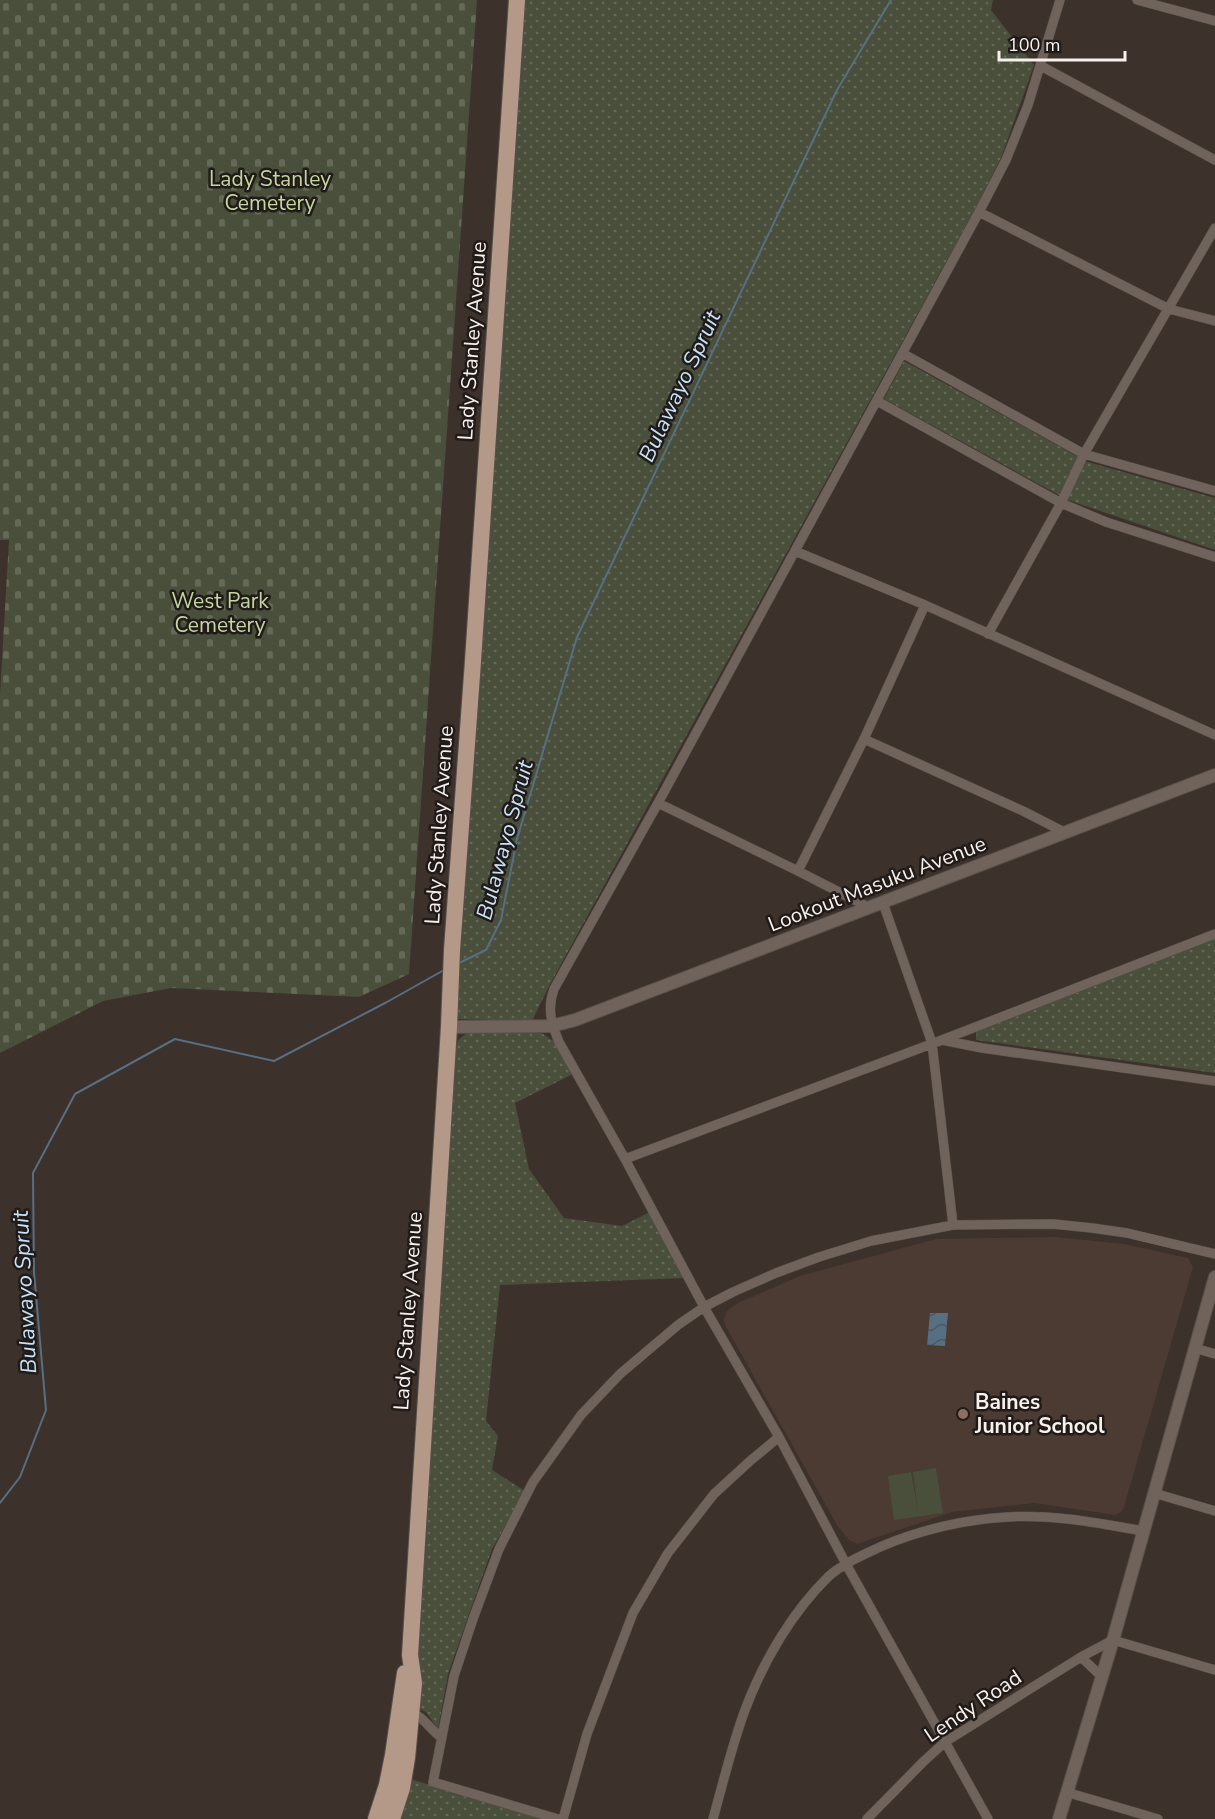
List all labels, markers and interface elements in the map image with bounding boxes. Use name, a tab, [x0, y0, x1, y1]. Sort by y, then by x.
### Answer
scale bar	[999, 24, 1125, 62]
text: 100 m	[1008, 33, 1060, 57]
park label: Lady Stanley Cemetery	[209, 165, 331, 217]
street label: Lady Stanley Avenue	[451, 241, 493, 441]
water label: Bulawayo Spruit	[632, 305, 729, 467]
park label: West Park Cemetery	[171, 587, 269, 639]
street label: Lady Stanley Avenue	[418, 725, 460, 925]
water label: Bulawayo Spruit	[469, 756, 541, 923]
street label: Lookout Masuku Avenue	[764, 830, 990, 938]
water label: Bulawayo Spruit	[6, 1208, 44, 1374]
street label: Lady Stanley Avenue	[387, 1211, 429, 1411]
place label: Baines Junior School	[974, 1388, 1105, 1440]
marker: Baines Junior School	[956, 1407, 970, 1421]
street label: Lendy Road	[919, 1663, 1027, 1749]

